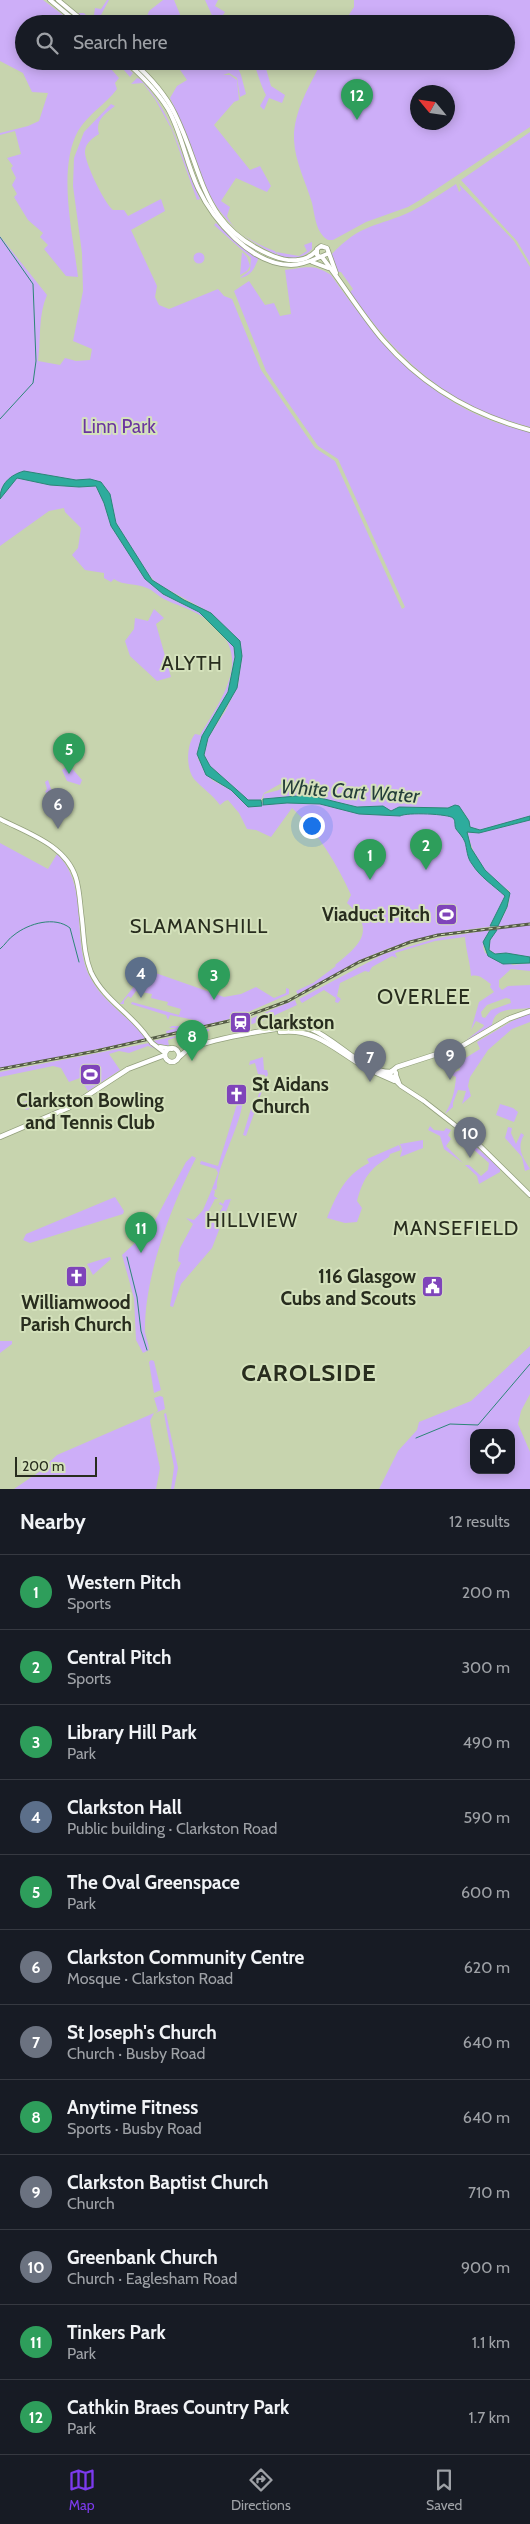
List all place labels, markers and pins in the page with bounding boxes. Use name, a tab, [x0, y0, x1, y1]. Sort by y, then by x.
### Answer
pin: 12	[341, 79, 373, 120]
pin: 5	[53, 733, 85, 774]
pin: 6	[42, 788, 74, 829]
pin: 2	[410, 829, 442, 870]
pin: 1	[354, 839, 386, 880]
sports icon: Viaduct Pitch	[434, 902, 458, 926]
place label: Viaduct Pitch	[322, 903, 430, 926]
pin: 4	[125, 957, 157, 998]
pin: 3	[198, 959, 230, 1000]
station icon: Clarkston	[229, 1010, 253, 1034]
place label: Clarkston	[257, 1011, 334, 1034]
pin: 8	[176, 1020, 208, 1061]
pin: 9	[434, 1039, 466, 1080]
pin: 7	[354, 1041, 386, 1082]
sports icon: Clarkston Bowling and Tennis Club	[78, 1062, 102, 1086]
place label: St Aidans Church	[252, 1073, 329, 1118]
church icon: St Aidans Church	[224, 1083, 248, 1107]
place label: Clarkston Bowling and Tennis Club	[16, 1089, 164, 1134]
pin: 10	[454, 1117, 486, 1158]
pin: 11	[125, 1212, 157, 1253]
church icon: Williamwood Parish Church	[64, 1264, 88, 1288]
place label: 116 Glasgow Cubs and Scouts	[280, 1265, 416, 1310]
public building icon: 116 Glasgow Cubs and Scouts	[420, 1275, 444, 1299]
place label: Williamwood Parish Church	[20, 1291, 132, 1336]

